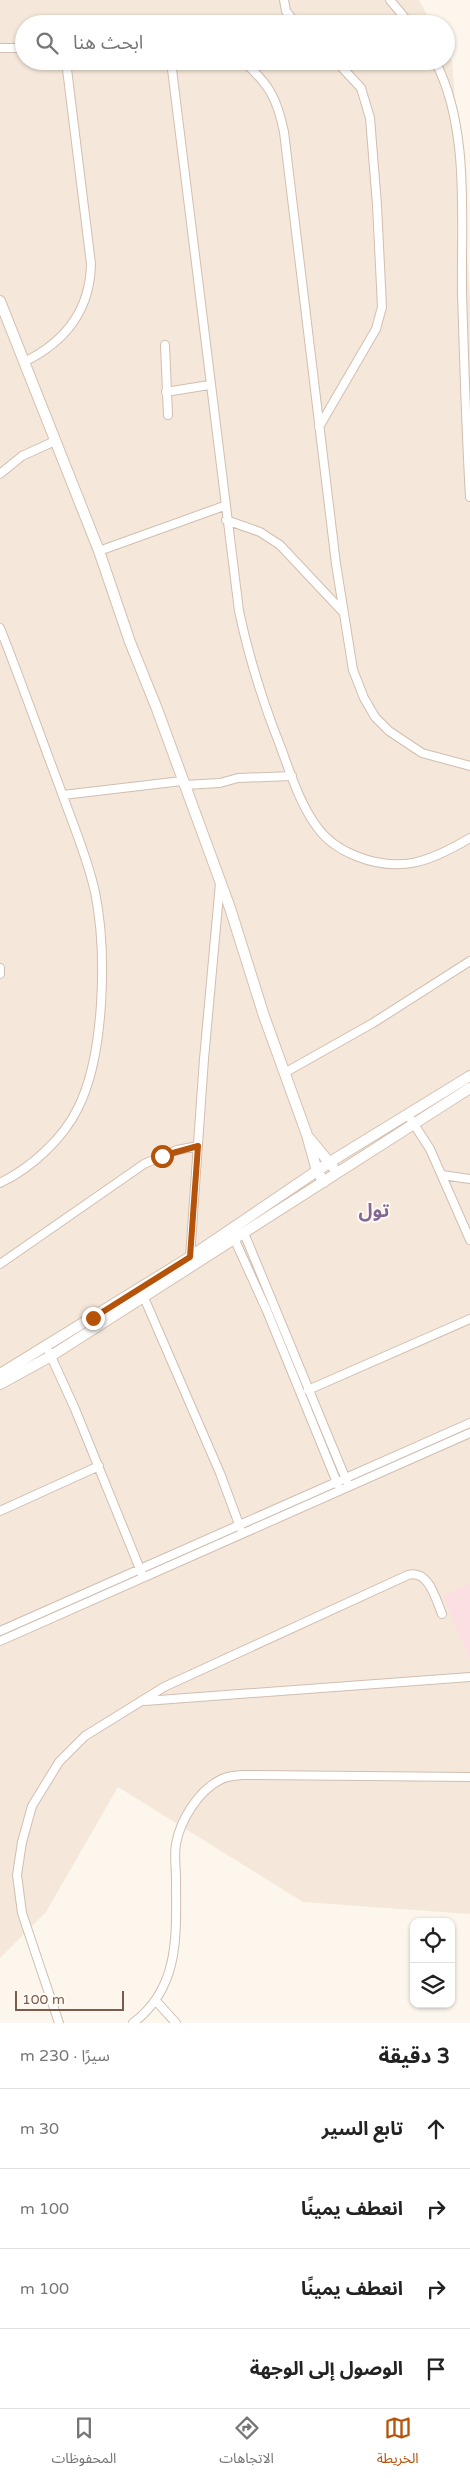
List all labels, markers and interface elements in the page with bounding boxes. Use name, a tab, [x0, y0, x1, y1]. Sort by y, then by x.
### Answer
search box	[15, 15, 455, 70]
icon: search	[33, 29, 61, 57]
text: ابحث هنا	[73, 32, 143, 54]
route start	[151, 1145, 174, 1168]
district label: تول	[359, 1200, 390, 1222]
route end	[82, 1307, 105, 1330]
map controls	[410, 1918, 455, 2008]
button: locate	[410, 1918, 455, 1963]
button: layers	[410, 1963, 455, 2008]
scale bar	[15, 1988, 124, 2011]
text: 100 m	[22, 1991, 65, 2008]
text: 3 دقيقة	[379, 2044, 450, 2069]
text: سيرًا · 230 m	[20, 2046, 110, 2066]
icon: ahead	[422, 2115, 450, 2143]
text: تابع السير	[322, 2118, 403, 2140]
text: 30 m	[20, 2119, 59, 2139]
icon: right	[422, 2195, 450, 2223]
text: انعطف يمينًا	[301, 2198, 403, 2220]
text: 100 m	[20, 2199, 69, 2219]
icon: right	[422, 2275, 450, 2303]
text: انعطف يمينًا	[301, 2278, 403, 2300]
text: 100 m	[20, 2279, 69, 2299]
icon: arrive	[422, 2355, 450, 2383]
text: الوصول إلى الوجهة	[250, 2358, 403, 2380]
tab: المحفوظات	[51, 2414, 116, 2473]
tab: الاتجاهات	[219, 2414, 274, 2473]
tab: الخريطة	[377, 2414, 419, 2473]

